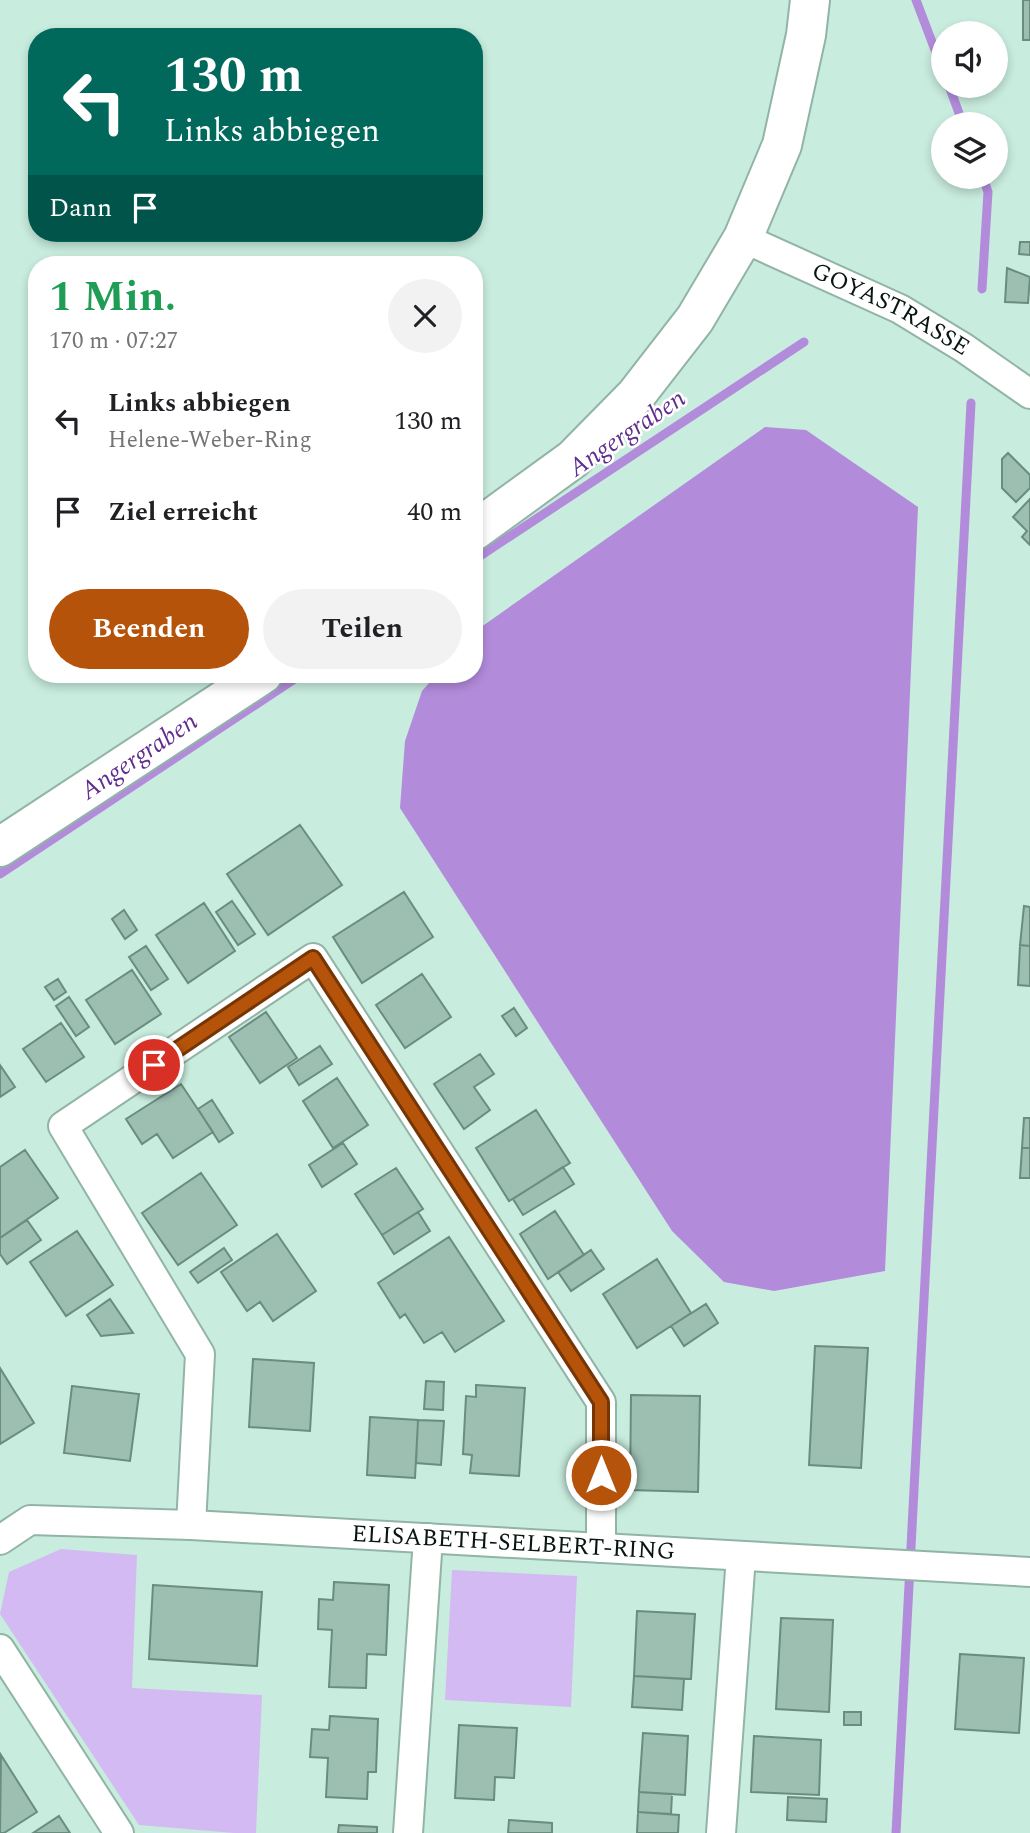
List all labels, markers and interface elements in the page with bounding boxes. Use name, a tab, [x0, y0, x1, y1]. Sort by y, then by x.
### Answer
map controls	[931, 21, 1008, 189]
button: sound	[931, 21, 1008, 98]
text: 130 m	[164, 39, 303, 114]
icon: left	[49, 56, 140, 147]
text: Links abbiegen	[164, 107, 380, 156]
button: layers	[931, 112, 1008, 189]
text: Dann	[49, 188, 112, 228]
icon: arrive	[126, 189, 164, 227]
street label: GOYASTRASSE	[806, 253, 977, 365]
text: 1 Min.	[49, 266, 176, 329]
button: close	[388, 279, 462, 353]
text: 170 m · 07:27	[49, 324, 178, 359]
water label: Angergraben	[559, 379, 694, 488]
text: Links abbiegen	[108, 383, 291, 423]
text: 130 m	[394, 401, 462, 441]
icon: left	[49, 402, 87, 440]
text: Helene-Weber-Ring	[108, 423, 312, 458]
text: Ziel erreicht	[108, 492, 258, 532]
text: 40 m	[407, 492, 462, 532]
icon: arrive	[49, 493, 87, 531]
button: Beenden	[49, 589, 249, 669]
button: Teilen	[263, 589, 462, 669]
water label: Angergraben	[71, 702, 206, 811]
pin	[124, 1035, 184, 1095]
icon: arrive	[135, 1046, 173, 1084]
position arrow	[564, 1438, 638, 1512]
street label: ELISABETH-SELBERT-RING	[351, 1516, 676, 1570]

